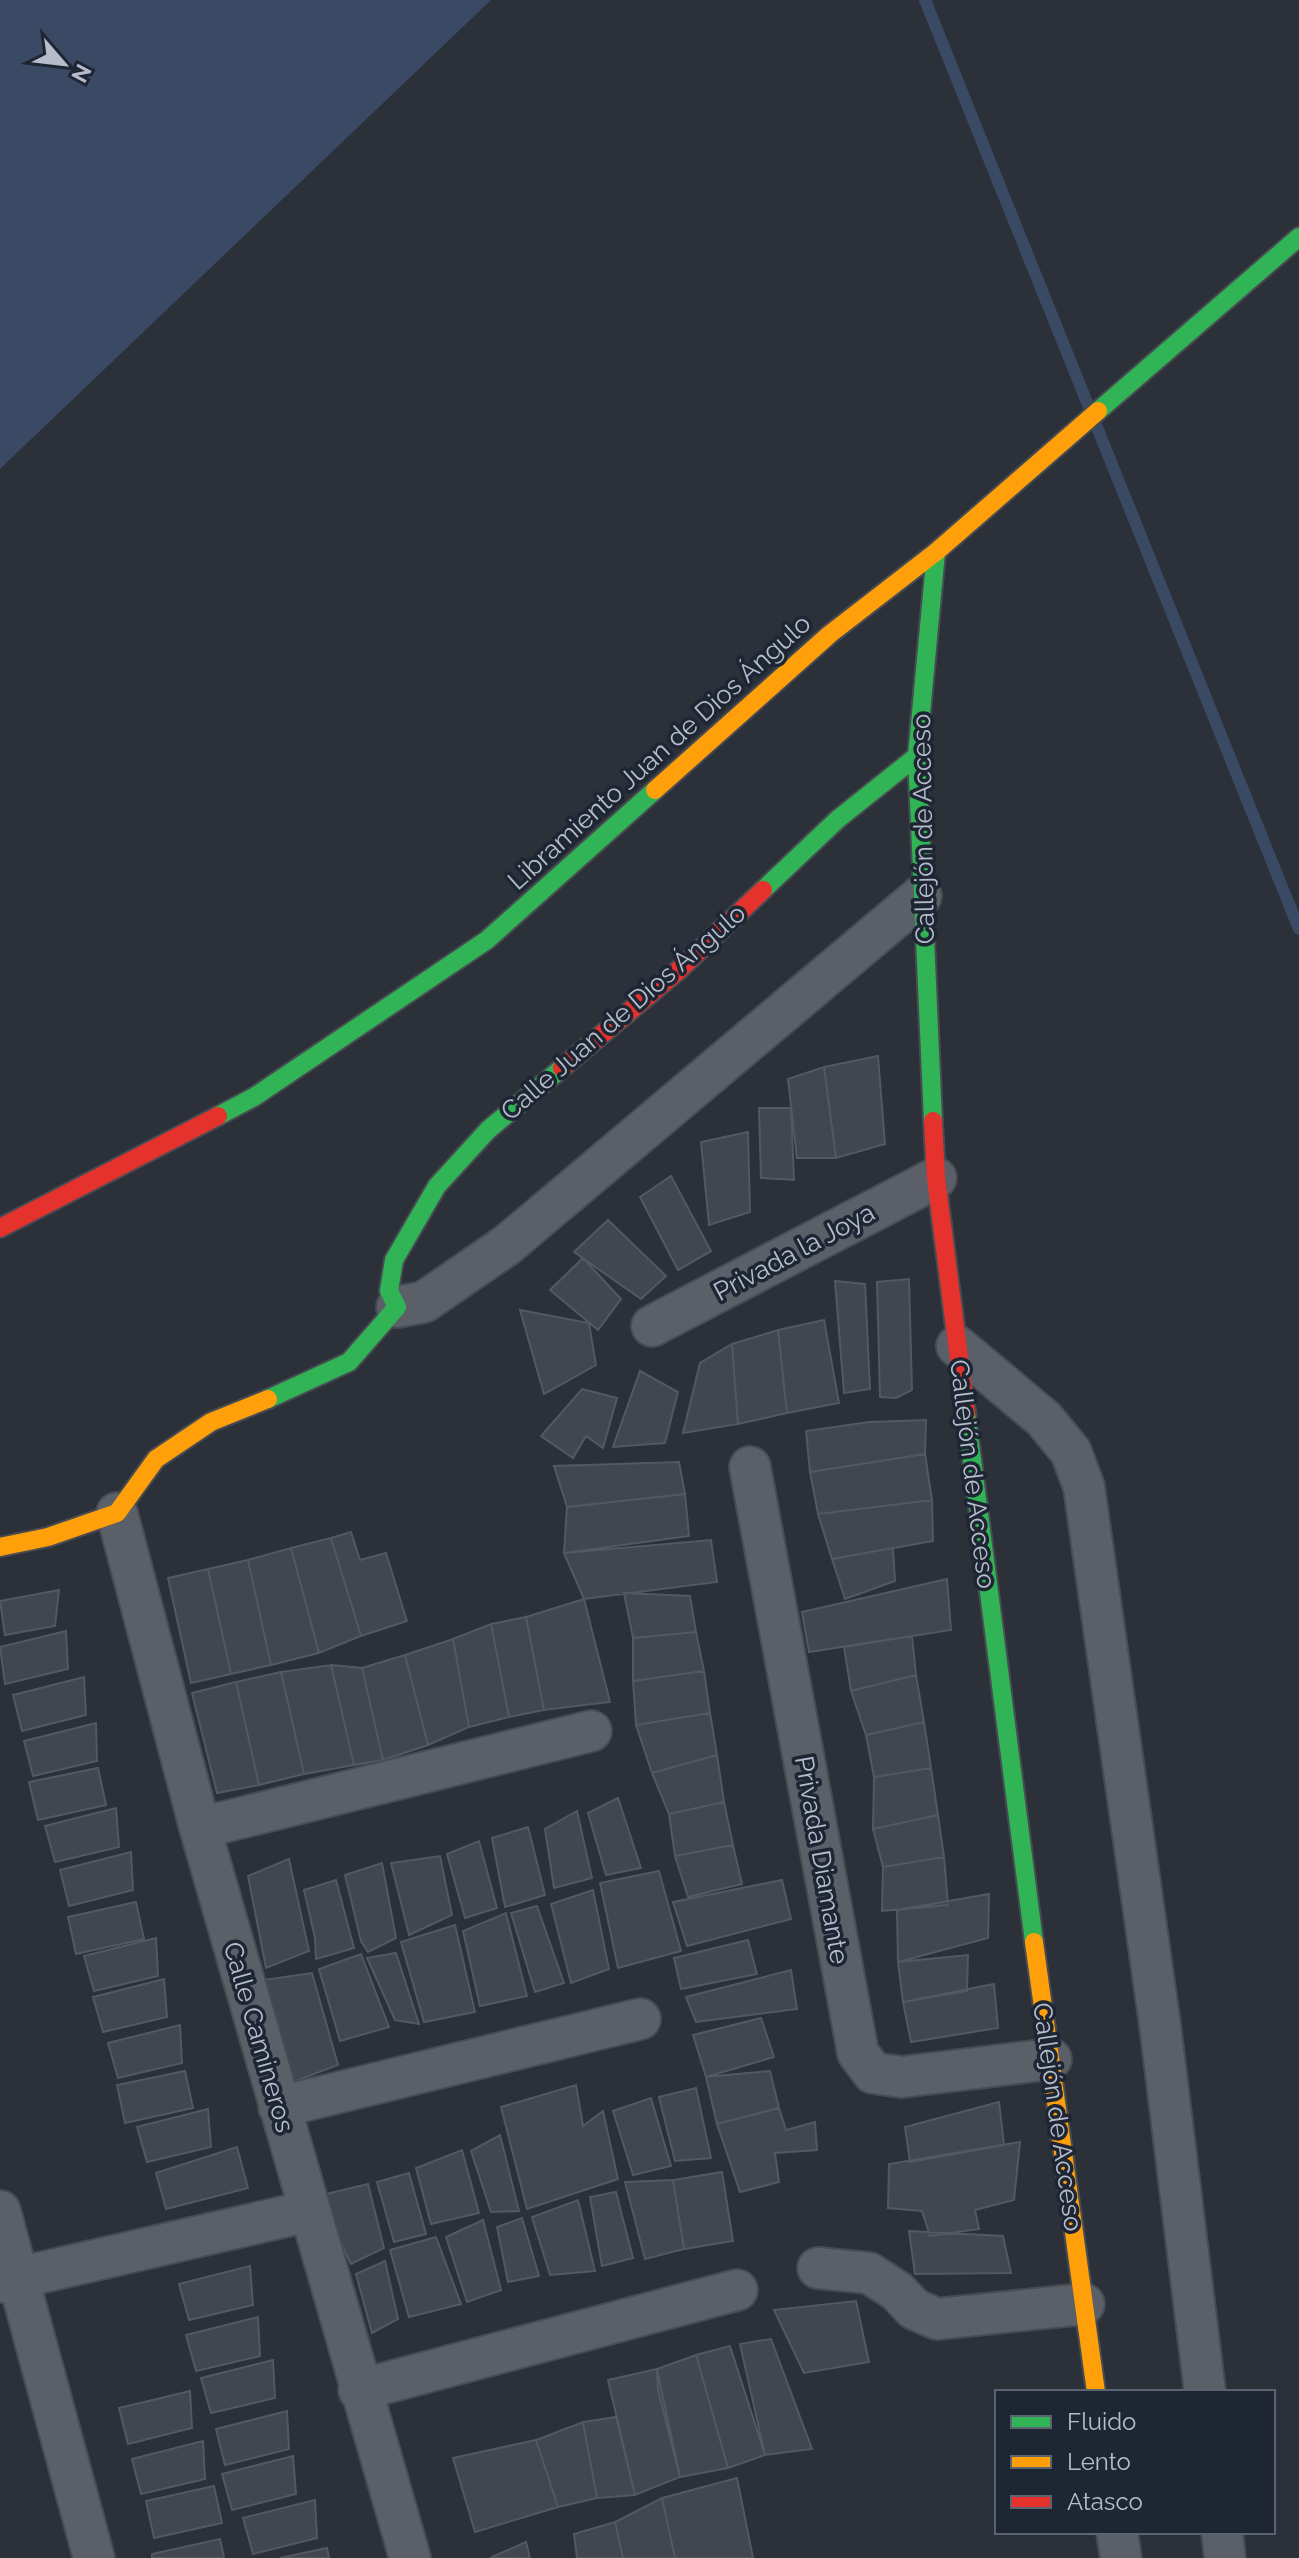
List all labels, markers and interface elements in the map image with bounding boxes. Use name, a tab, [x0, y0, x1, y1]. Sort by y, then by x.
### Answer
north arrow	[24, 24, 104, 104]
text: N	[66, 60, 97, 87]
street label: Libramiento Juan de Dios Ángulo	[502, 608, 816, 896]
street label: Callejón de Acceso	[906, 713, 940, 945]
street label: Calle Juan de Dios Ángulo	[495, 898, 751, 1126]
street label: Privada la Joya	[708, 1197, 880, 1307]
street label: Callejón de Acceso	[944, 1358, 1002, 1590]
street label: Privada Diamante	[789, 1754, 855, 1966]
street label: Calle Camineros	[217, 1938, 301, 2136]
street label: Callejón de Acceso	[1027, 2001, 1089, 2233]
legend	[995, 2390, 1275, 2534]
text: Fluido	[1067, 2407, 1136, 2436]
text: Lento	[1067, 2447, 1131, 2476]
text: Atasco	[1067, 2487, 1143, 2516]

